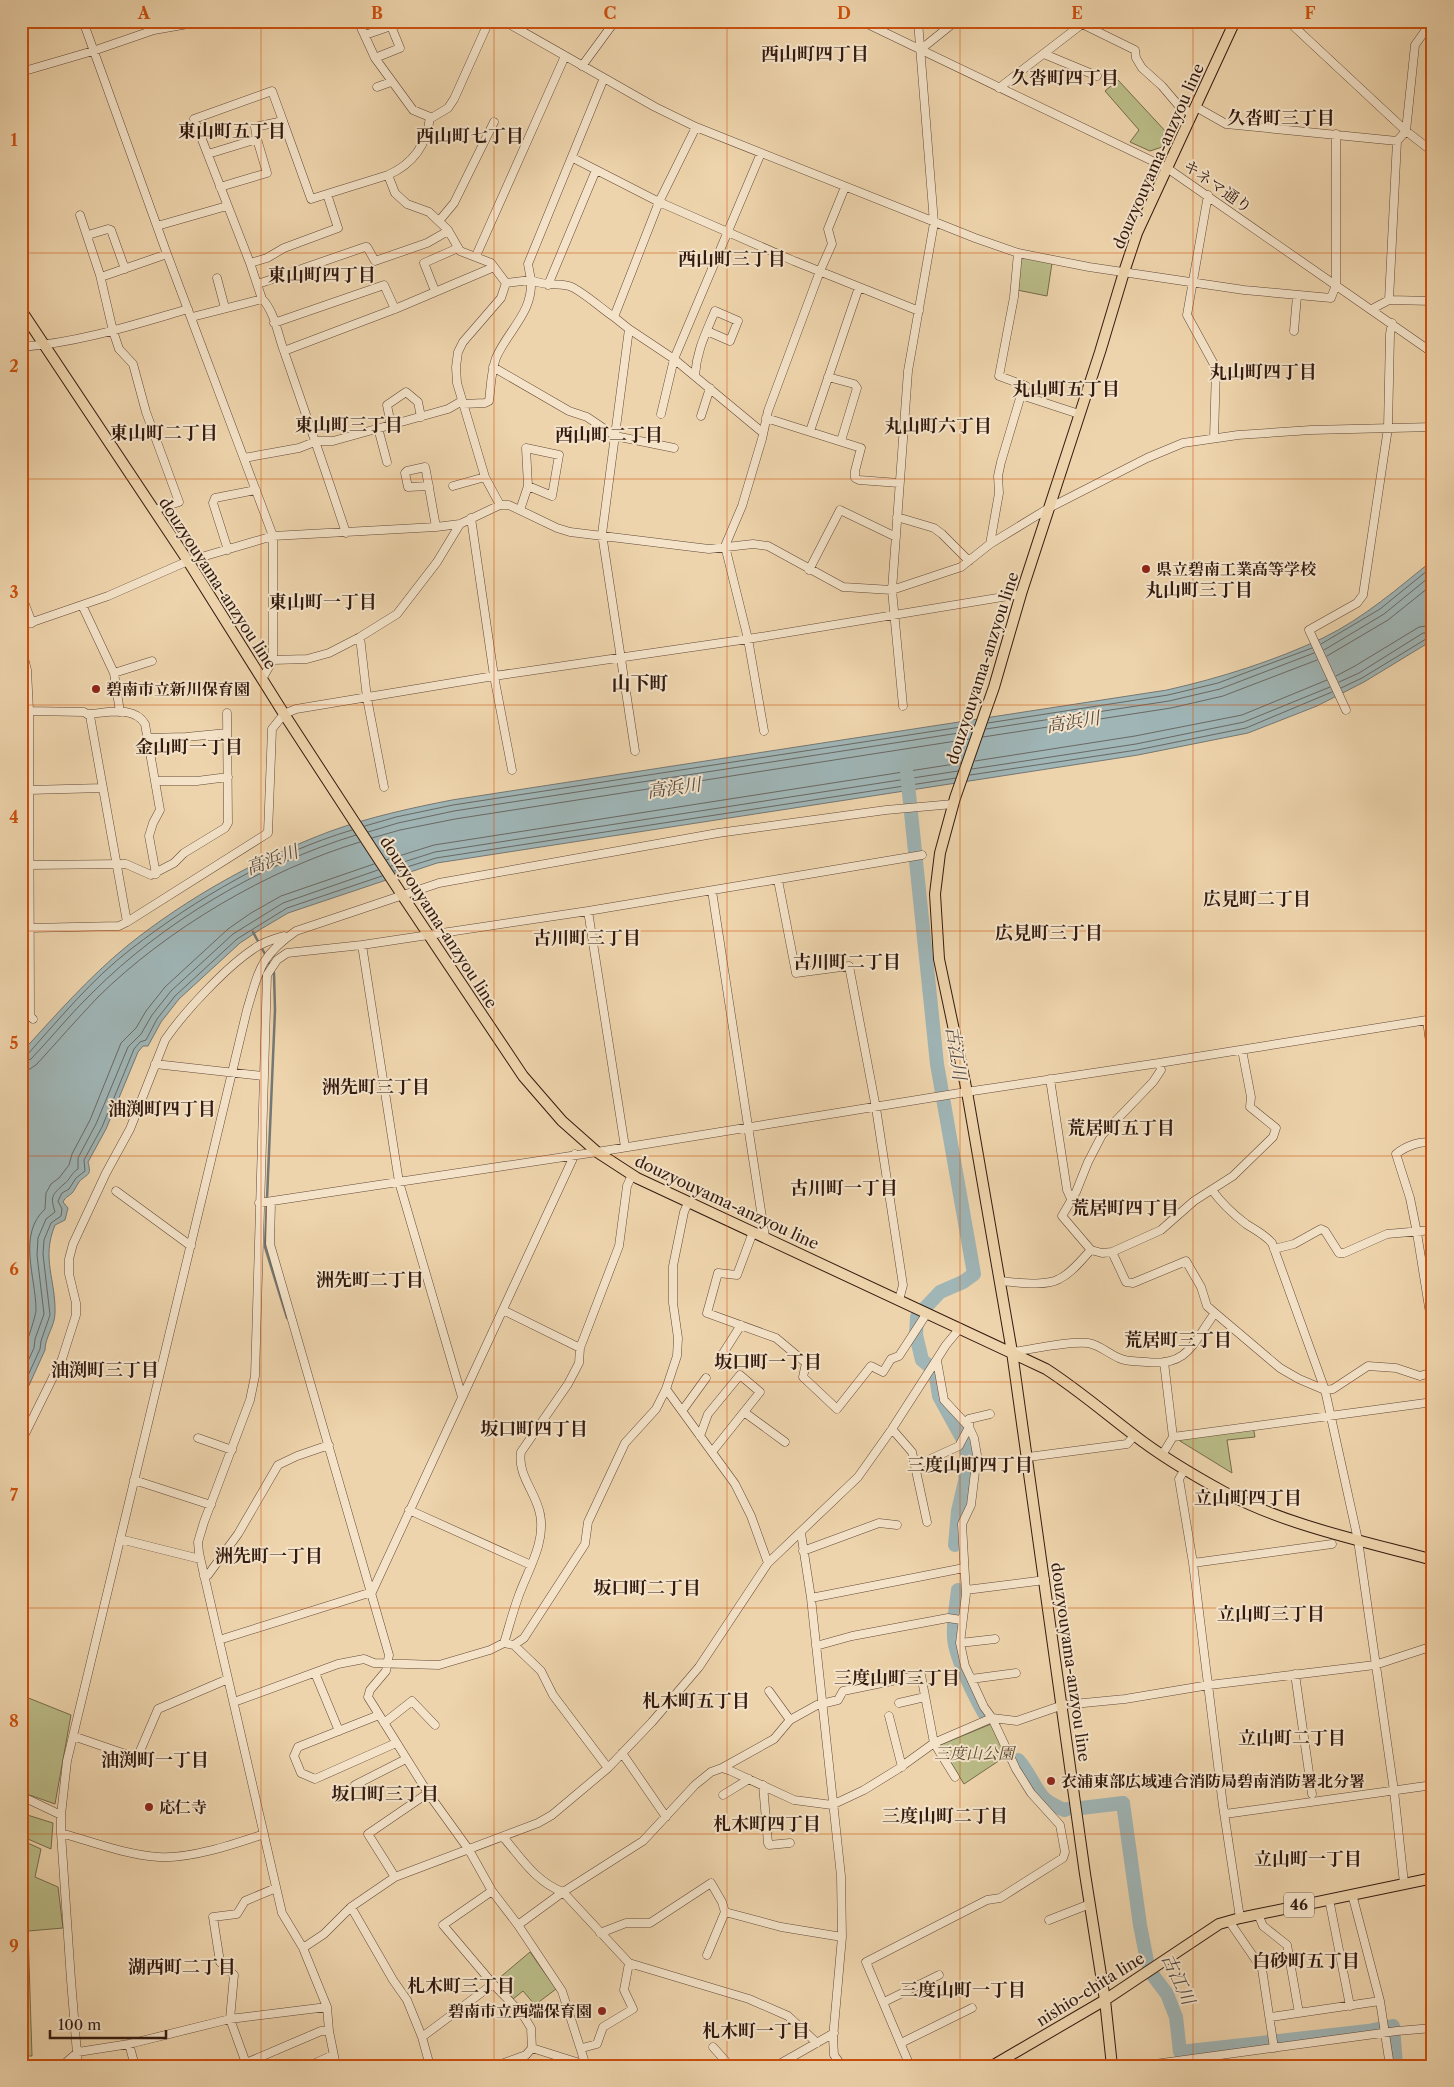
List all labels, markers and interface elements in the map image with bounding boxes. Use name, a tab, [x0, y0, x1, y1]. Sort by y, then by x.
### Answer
text: A	[137, 3, 151, 23]
text: B	[371, 3, 383, 23]
text: C	[604, 3, 616, 23]
text: D	[837, 3, 851, 23]
text: E	[1071, 3, 1083, 23]
text: F	[1305, 3, 1316, 23]
district label: 西山町四丁目	[761, 43, 869, 65]
street label: douzyouyama-anzyou line	[1108, 60, 1208, 252]
district label: 久沓町四丁目	[1011, 67, 1119, 89]
district label: 久沓町三丁目	[1227, 107, 1335, 129]
district label: 東山町五丁目	[178, 120, 286, 142]
district label: 西山町七丁目	[416, 125, 524, 147]
text: 1	[10, 130, 18, 150]
street label: キネマ通り	[1180, 155, 1256, 217]
district label: 西山町三丁目	[678, 248, 786, 270]
district label: 東山町四丁目	[268, 264, 376, 286]
text: 2	[9, 356, 19, 376]
district label: 丸山町四丁目	[1209, 361, 1317, 383]
district label: 丸山町五丁目	[1012, 378, 1120, 400]
district label: 東山町三丁目	[295, 414, 403, 436]
district label: 丸山町六丁目	[884, 415, 992, 437]
district label: 東山町二丁目	[110, 422, 218, 444]
district label: 西山町二丁目	[555, 424, 663, 446]
street label: douzyouyama-anzyou line	[155, 493, 281, 673]
place label: 県立碧南工業高等学校	[1156, 559, 1317, 579]
marker: 県立碧南工業高等学校	[1140, 563, 1152, 575]
street label: douzyouyama-anzyou line	[941, 569, 1023, 767]
district label: 丸山町三丁目	[1145, 579, 1253, 601]
text: 3	[9, 582, 19, 602]
district label: 東山町一丁目	[269, 591, 377, 613]
district label: 山下町	[611, 672, 669, 695]
place label: 碧南市立新川保育園	[106, 679, 250, 699]
marker: 碧南市立新川保育園	[90, 683, 102, 695]
water label: 高浜川	[1045, 707, 1103, 737]
district label: 金山町一丁目	[135, 736, 243, 758]
water label: 高浜川	[646, 773, 704, 803]
text: 4	[9, 807, 19, 827]
street label: douzyouyama-anzyou line	[376, 832, 502, 1012]
water label: 高浜川	[243, 840, 303, 880]
district label: 広見町二丁目	[1203, 888, 1311, 910]
district label: 広見町三丁目	[995, 922, 1103, 944]
district label: 古川町三丁目	[533, 927, 641, 949]
district label: 古川町二丁目	[793, 951, 901, 973]
water label: 古江川	[941, 1025, 971, 1083]
text: 5	[10, 1033, 19, 1053]
district label: 洲先町三丁目	[322, 1076, 430, 1098]
district label: 油渕町四丁目	[108, 1098, 216, 1120]
district label: 荒居町五丁目	[1067, 1117, 1175, 1139]
street label: douzyouyama-anzyou line	[632, 1150, 822, 1254]
district label: 古川町一丁目	[790, 1177, 898, 1199]
district label: 荒居町四丁目	[1071, 1197, 1179, 1219]
text: 6	[9, 1259, 19, 1279]
district label: 洲先町二丁目	[316, 1269, 424, 1291]
district label: 荒居町三丁目	[1124, 1329, 1232, 1351]
district label: 坂口町一丁目	[714, 1351, 822, 1373]
district label: 油渕町三丁目	[51, 1359, 159, 1381]
district label: 坂口町四丁目	[480, 1418, 588, 1440]
district label: 三度山町四丁目	[907, 1454, 1033, 1476]
text: 7	[10, 1485, 19, 1505]
district label: 立山町四丁目	[1194, 1487, 1302, 1509]
district label: 洲先町一丁目	[215, 1545, 323, 1567]
street label: douzyouyama-anzyou line	[1047, 1561, 1095, 1763]
district label: 坂口町二丁目	[593, 1577, 701, 1599]
district label: 立山町三丁目	[1217, 1603, 1325, 1625]
district label: 三度山町三丁目	[834, 1667, 960, 1689]
district label: 札木町五丁目	[642, 1690, 750, 1712]
text: 8	[9, 1711, 19, 1731]
district label: 立山町二丁目	[1238, 1727, 1346, 1749]
park label: 三度山公園	[934, 1743, 1017, 1763]
district label: 油渕町一丁目	[101, 1749, 209, 1771]
place label: 衣浦東部広域連合消防局碧南消防署北分署	[1061, 1771, 1365, 1791]
marker: 衣浦東部広域連合消防局碧南消防署北分署	[1045, 1775, 1057, 1787]
district label: 坂口町三丁目	[331, 1783, 439, 1805]
place label: 応仁寺	[159, 1797, 207, 1817]
marker: 応仁寺	[143, 1801, 155, 1813]
district label: 三度山町二丁目	[882, 1805, 1008, 1827]
district label: 札木町四丁目	[713, 1813, 821, 1835]
district label: 立山町一丁目	[1254, 1848, 1362, 1870]
road number: 46	[1284, 1892, 1314, 1918]
text: 9	[9, 1936, 19, 1956]
street label: nishio-chita line	[1032, 1948, 1148, 2030]
water label: 古江川	[1157, 1950, 1200, 2010]
district label: 白砂町五丁目	[1252, 1950, 1360, 1972]
district label: 湖西町二丁目	[128, 1956, 236, 1978]
district label: 札木町三丁目	[407, 1975, 515, 1997]
district label: 三度山町一丁目	[900, 1979, 1026, 2001]
place label: 碧南市立西端保育園	[448, 2001, 592, 2021]
marker: 碧南市立西端保育園	[596, 2005, 608, 2017]
scale bar	[50, 2007, 166, 2039]
text: 100 m	[58, 2015, 101, 2034]
district label: 札木町一丁目	[702, 2020, 810, 2042]

